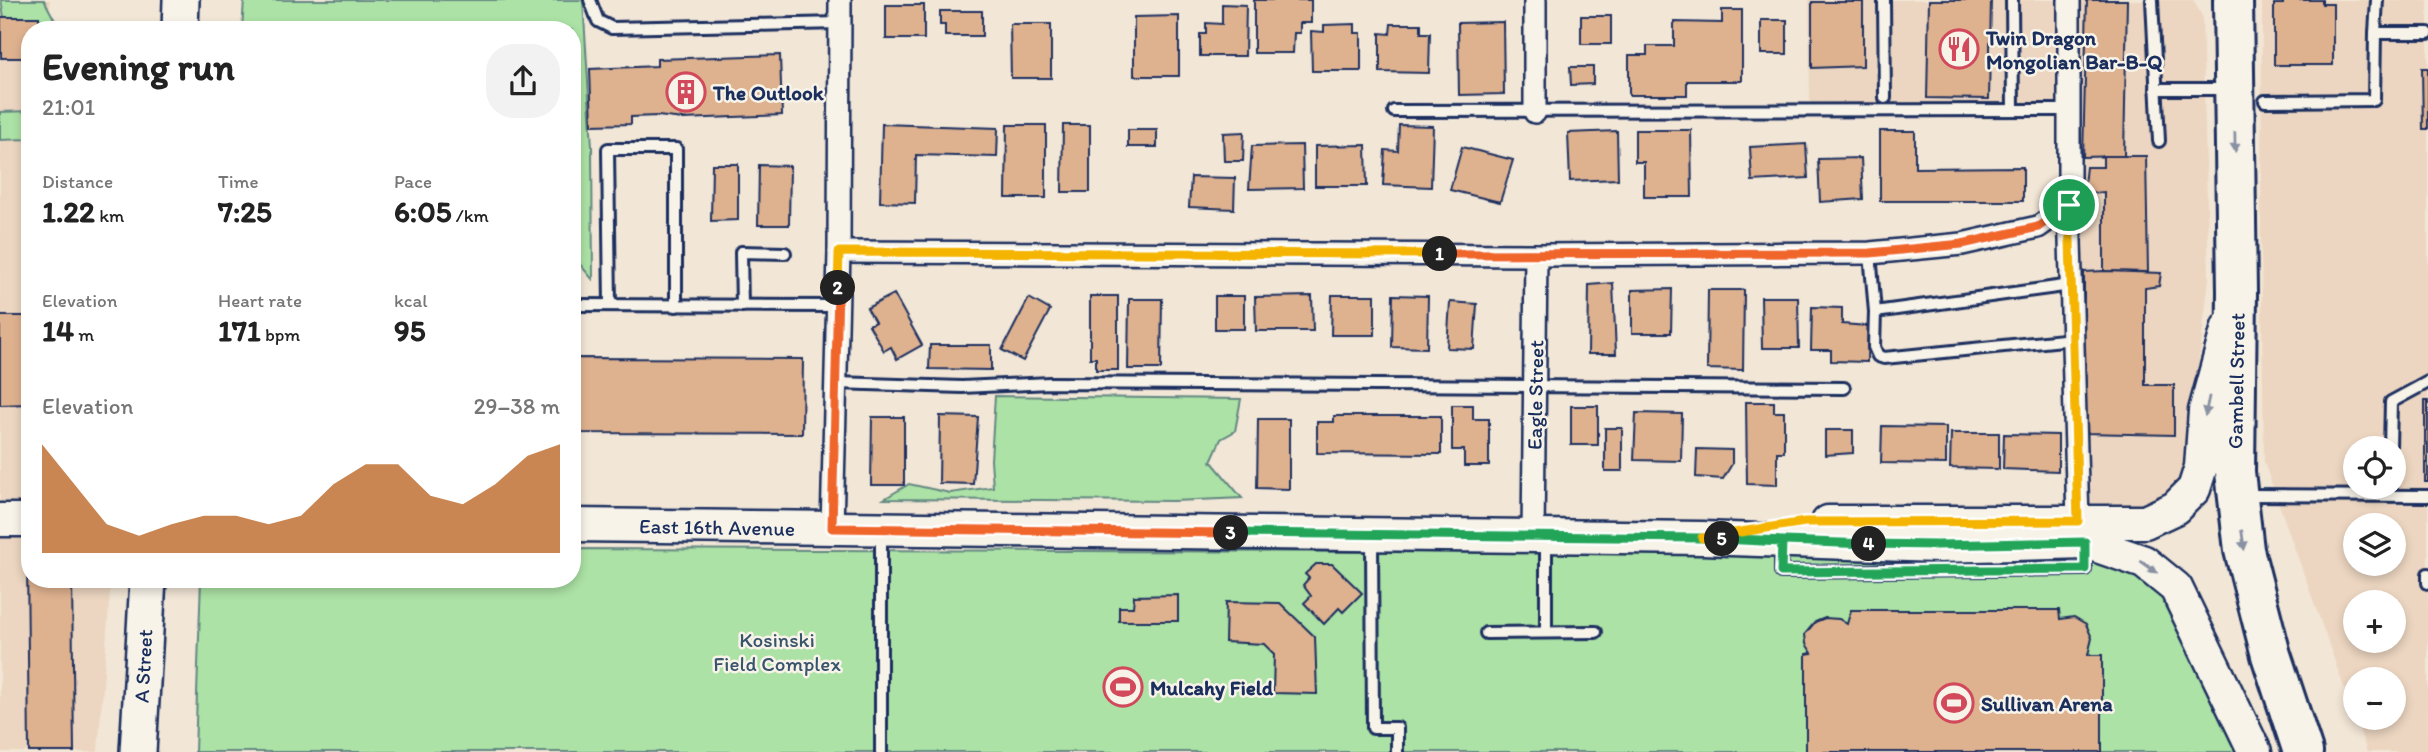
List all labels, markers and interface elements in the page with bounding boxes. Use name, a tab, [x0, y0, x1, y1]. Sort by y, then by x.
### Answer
place label: Twin Dragon Mongolian Bar-B-Q	[1985, 25, 2162, 75]
restaurant icon: Twin Dragon Mongolian Bar-B-Q	[1938, 28, 1980, 70]
text: Evening run	[42, 44, 235, 90]
button: share	[486, 44, 560, 118]
building icon: The Outlook	[665, 71, 707, 113]
place label: The Outlook	[712, 80, 825, 105]
text: 21:01	[42, 93, 95, 121]
one-way arrow	[2229, 131, 2241, 153]
text: Distance	[42, 170, 113, 193]
text: Time	[218, 170, 259, 193]
text: Pace	[394, 170, 432, 193]
pin	[2039, 175, 2099, 235]
icon: arrive	[2050, 186, 2088, 224]
text: 1.22	[42, 193, 95, 230]
text: 7:25	[218, 193, 272, 230]
text: 6:05	[394, 193, 451, 230]
text: km	[95, 204, 124, 227]
text: /km	[451, 204, 489, 227]
pin: 1	[1422, 236, 1458, 272]
text: 1	[1435, 242, 1444, 265]
pin: 2	[820, 270, 856, 306]
text: 2	[833, 276, 843, 299]
text: Elevation	[42, 289, 118, 312]
text: Heart rate	[218, 289, 302, 312]
text: kcal	[394, 289, 428, 312]
text: 14	[42, 312, 74, 349]
text: 171	[218, 312, 261, 349]
text: 95	[394, 312, 425, 349]
street label: Gambell Street	[2222, 312, 2250, 449]
text: m	[74, 323, 94, 346]
text: bpm	[261, 323, 300, 346]
street label: Eagle Street	[1522, 340, 1548, 450]
text: Elevation	[42, 392, 133, 420]
text: 29–38 m	[473, 392, 560, 420]
one-way arrow	[2201, 395, 2212, 417]
map controls	[2343, 436, 2406, 730]
button: locate	[2343, 436, 2406, 499]
street label: East 16th Avenue	[639, 513, 795, 541]
button: layers	[2343, 513, 2406, 576]
pin: 3	[1214, 516, 1248, 550]
text: 3	[1225, 521, 1236, 544]
pin: 5	[1704, 522, 1740, 556]
pin: 4	[1852, 526, 1886, 562]
text: 5	[1717, 527, 1726, 550]
one-way arrow	[2238, 529, 2249, 551]
text: 4	[1863, 532, 1874, 555]
one-way arrow	[2140, 560, 2158, 574]
button: +	[2343, 590, 2406, 653]
park label: Kosinski Field Complex	[713, 627, 841, 676]
street label: A Street	[129, 628, 157, 703]
sports icon: Mulcahy Field	[1102, 666, 1144, 708]
button: −	[2343, 667, 2406, 730]
place label: Mulcahy Field	[1150, 675, 1274, 701]
sports icon: Sullivan Arena	[1933, 682, 1975, 724]
place label: Sullivan Arena	[1981, 691, 2113, 716]

